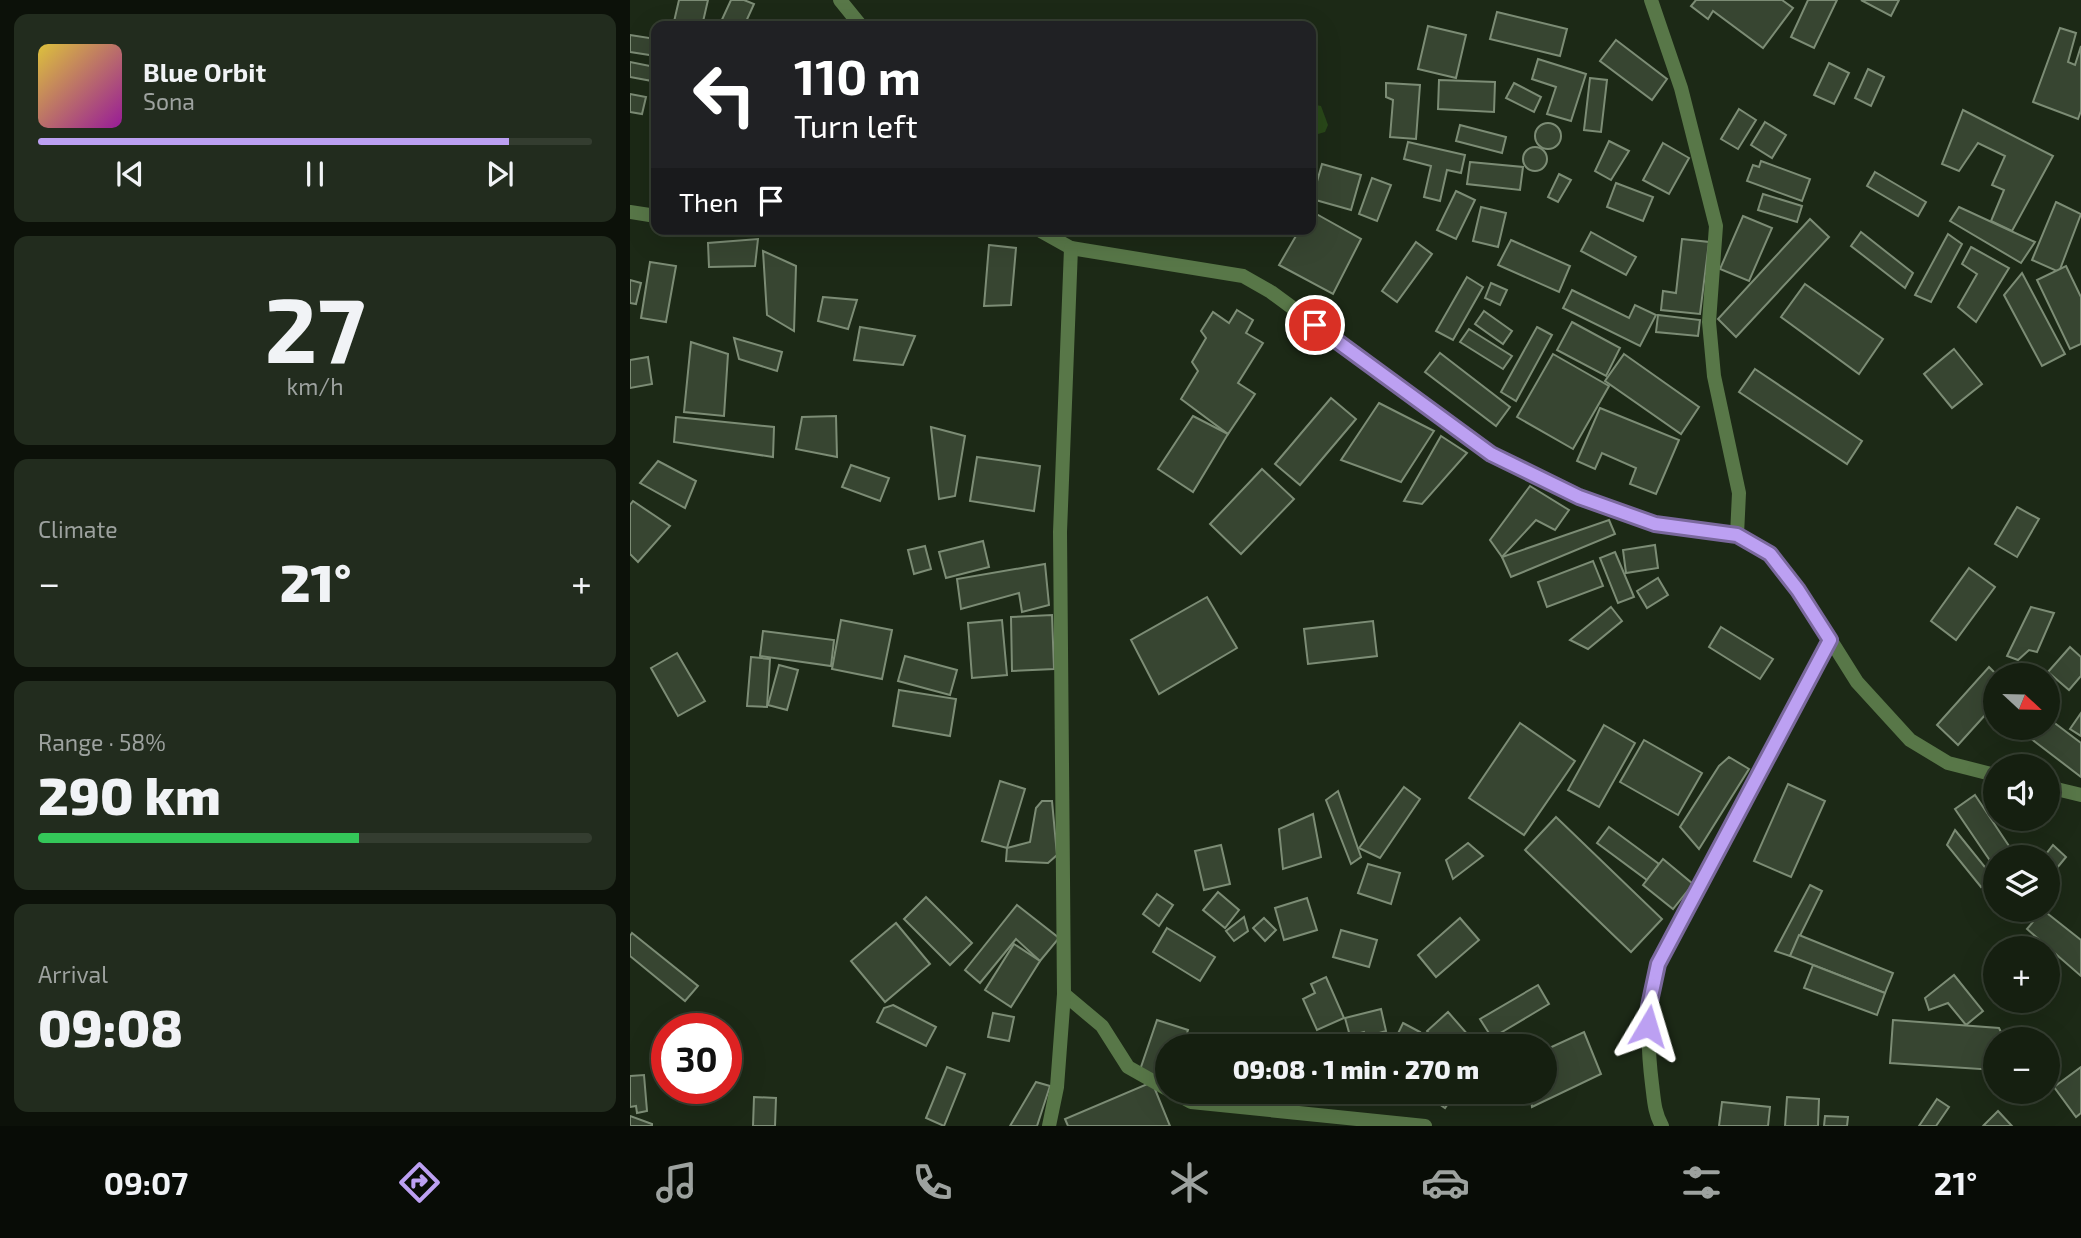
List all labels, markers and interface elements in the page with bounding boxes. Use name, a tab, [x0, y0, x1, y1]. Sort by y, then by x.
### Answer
text: 110 m	[794, 46, 921, 105]
icon: left	[679, 49, 770, 140]
text: Blue Orbit	[143, 56, 266, 87]
text: Sona	[143, 87, 195, 115]
text: Turn left	[794, 106, 918, 144]
icon: previous	[111, 155, 149, 193]
icon: pause	[296, 155, 334, 193]
icon: next	[481, 155, 519, 193]
icon: arrive	[752, 182, 790, 220]
text: Then	[679, 186, 738, 217]
text: 27	[265, 272, 365, 381]
pin	[1285, 295, 1345, 355]
icon: arrive	[1296, 306, 1334, 344]
text: km/h	[286, 372, 344, 400]
text: Climate	[38, 515, 118, 543]
text: 21°	[280, 550, 351, 612]
text: −	[38, 559, 60, 605]
text: +	[571, 559, 592, 605]
north arrow	[1983, 663, 2060, 740]
map controls	[1983, 663, 2060, 1104]
text: Range · 58%	[38, 728, 166, 756]
button: sound	[1983, 754, 2060, 831]
text: 290 km	[38, 763, 221, 825]
button: layers	[1983, 845, 2060, 922]
button: +	[1983, 936, 2060, 1013]
text: Arrival	[38, 960, 108, 988]
position arrow	[1611, 989, 1685, 1063]
text: 09:08	[38, 995, 183, 1057]
speed limit sign: 30	[651, 1013, 742, 1104]
button: −	[1983, 1027, 2060, 1104]
text: 09:08 · 1 min · 270 m	[1233, 1053, 1479, 1084]
icon: directions	[395, 1158, 444, 1207]
icon: music	[652, 1158, 701, 1207]
icon: phone	[908, 1158, 957, 1207]
icon: climate	[1165, 1158, 1214, 1207]
icon: car	[1421, 1158, 1470, 1207]
icon: filters	[1677, 1158, 1726, 1207]
text: 09:07	[104, 1163, 188, 1201]
text: 21°	[1934, 1163, 1977, 1201]

